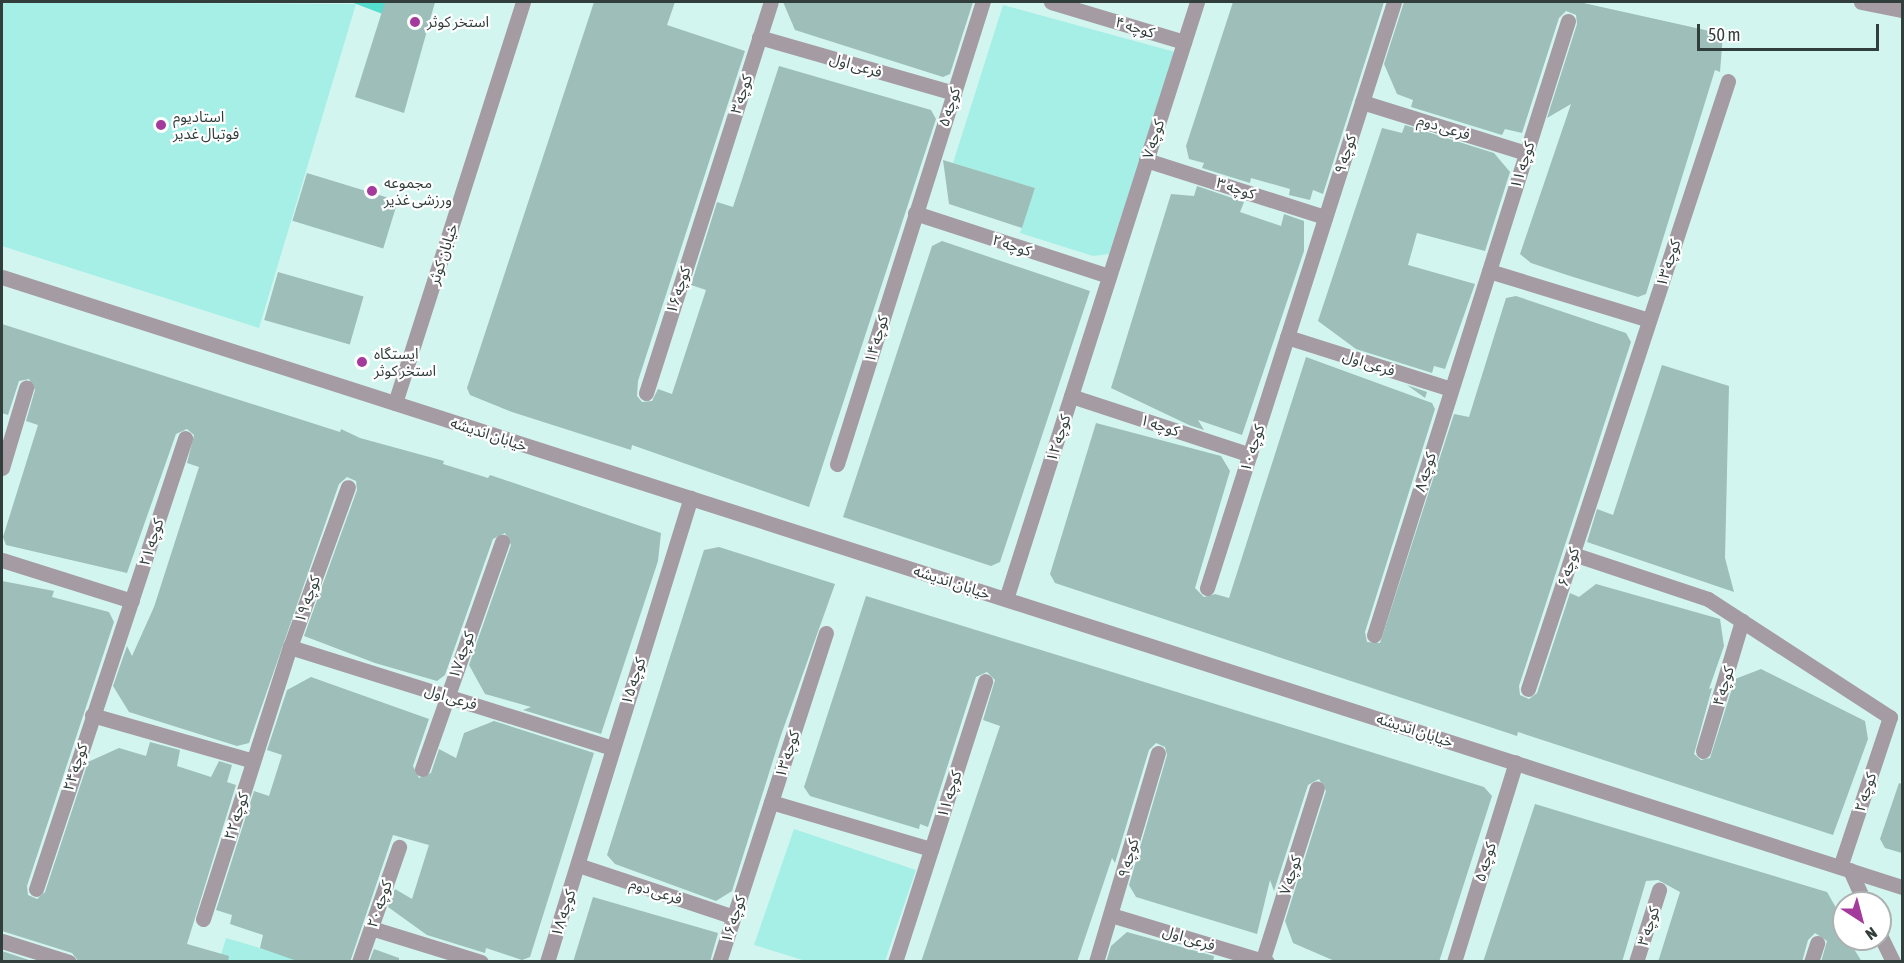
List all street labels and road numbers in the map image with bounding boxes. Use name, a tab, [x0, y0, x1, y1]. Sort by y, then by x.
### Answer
street label: کوچه ۴	[1113, 13, 1157, 41]
street label: فرعی اول	[828, 49, 884, 81]
street label: کوچه ۳	[726, 72, 756, 116]
street label: کوچه ۵	[934, 85, 964, 129]
street label: فرعی دوم	[1416, 110, 1472, 144]
street label: کوچه ۷	[1138, 117, 1168, 161]
street label: کوچه ۹	[1330, 132, 1360, 176]
street label: کوچه ۱۱	[1506, 139, 1538, 191]
street label: کوچه ۳	[1214, 173, 1258, 203]
street label: خیابان کوثر	[425, 221, 461, 287]
street label: کوچه ۲	[990, 230, 1034, 260]
street label: کوچه ۱۳	[1652, 237, 1684, 289]
street label: کوچه ۱۶	[662, 264, 694, 316]
street label: کوچه ۱۴	[860, 313, 892, 365]
street label: فرعی اول	[1341, 346, 1397, 380]
street label: کوچه ۱	[1138, 410, 1182, 440]
street label: کوچه ۱۲	[1042, 412, 1074, 464]
street label: خیابان اندیشه	[448, 413, 530, 455]
street label: کوچه ۱۰	[1236, 422, 1268, 474]
street label: کوچه ۸	[1411, 450, 1439, 494]
street label: کوچه ۲۱	[135, 516, 167, 568]
street label: کوچه ۶	[1553, 545, 1583, 589]
street label: خیابان اندیشه	[911, 561, 993, 603]
street label: کوچه ۱۹	[290, 573, 324, 625]
street label: کوچه ۱۷	[444, 629, 478, 681]
street label: کوچه ۱۵	[617, 655, 649, 707]
street label: کوچه ۴	[1709, 664, 1737, 708]
street label: فرعی اول	[423, 681, 479, 713]
street label: خیابان اندیشه	[1374, 709, 1456, 751]
street label: کوچه ۱۳	[771, 728, 803, 780]
street label: کوچه ۲۴	[59, 741, 91, 793]
street label: کوچه ۱۱	[933, 768, 965, 820]
street label: کوچه ۲	[1850, 770, 1880, 814]
street label: کوچه ۲۲	[220, 790, 252, 842]
street label: کوچه ۹	[1114, 836, 1142, 880]
street label: کوچه ۵	[1471, 840, 1499, 884]
street label: کوچه ۷	[1275, 853, 1305, 897]
street label: فرعی دوم	[628, 874, 684, 908]
street label: کوچه ۲۰	[363, 878, 395, 930]
street label: کوچه ۱۸	[547, 887, 579, 939]
street label: کوچه ۱۶	[717, 893, 749, 945]
street label: کوچه ۳	[1633, 904, 1663, 948]
street label: فرعی اول	[1161, 922, 1217, 954]

